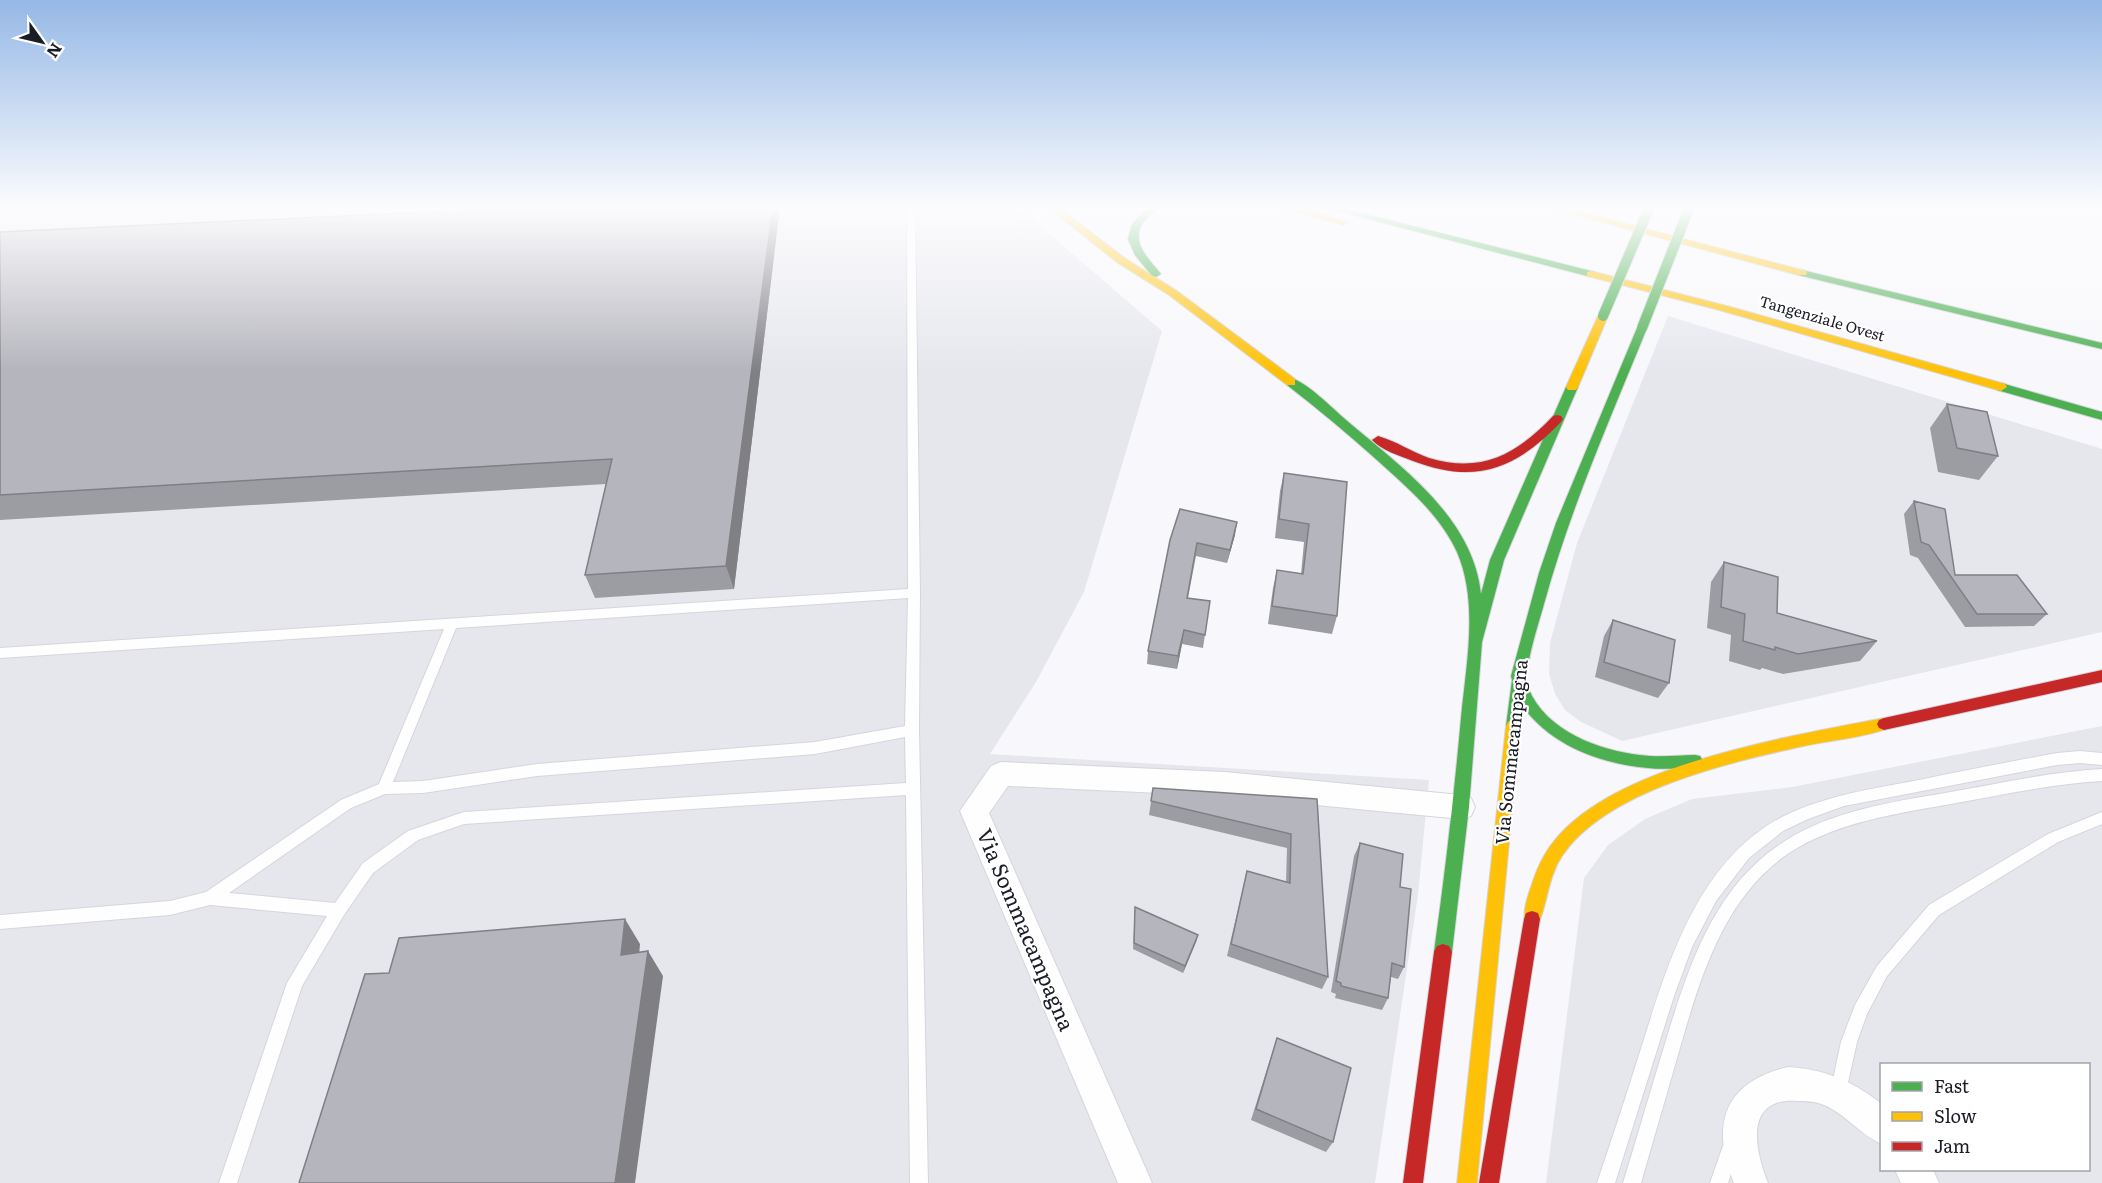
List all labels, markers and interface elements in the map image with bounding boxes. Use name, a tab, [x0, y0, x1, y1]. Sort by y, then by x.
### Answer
north arrow	[12, 12, 72, 72]
text: N	[42, 39, 69, 63]
street label: Tangenziale Ovest	[1757, 289, 1888, 346]
street label: Via Sommacampagna	[1487, 658, 1534, 846]
street label: Via Sommacampagna	[971, 823, 1084, 1036]
legend	[1880, 1063, 2090, 1171]
text: Fast	[1934, 1072, 1970, 1099]
text: Slow	[1934, 1102, 1977, 1129]
text: Jam	[1934, 1132, 1970, 1159]

